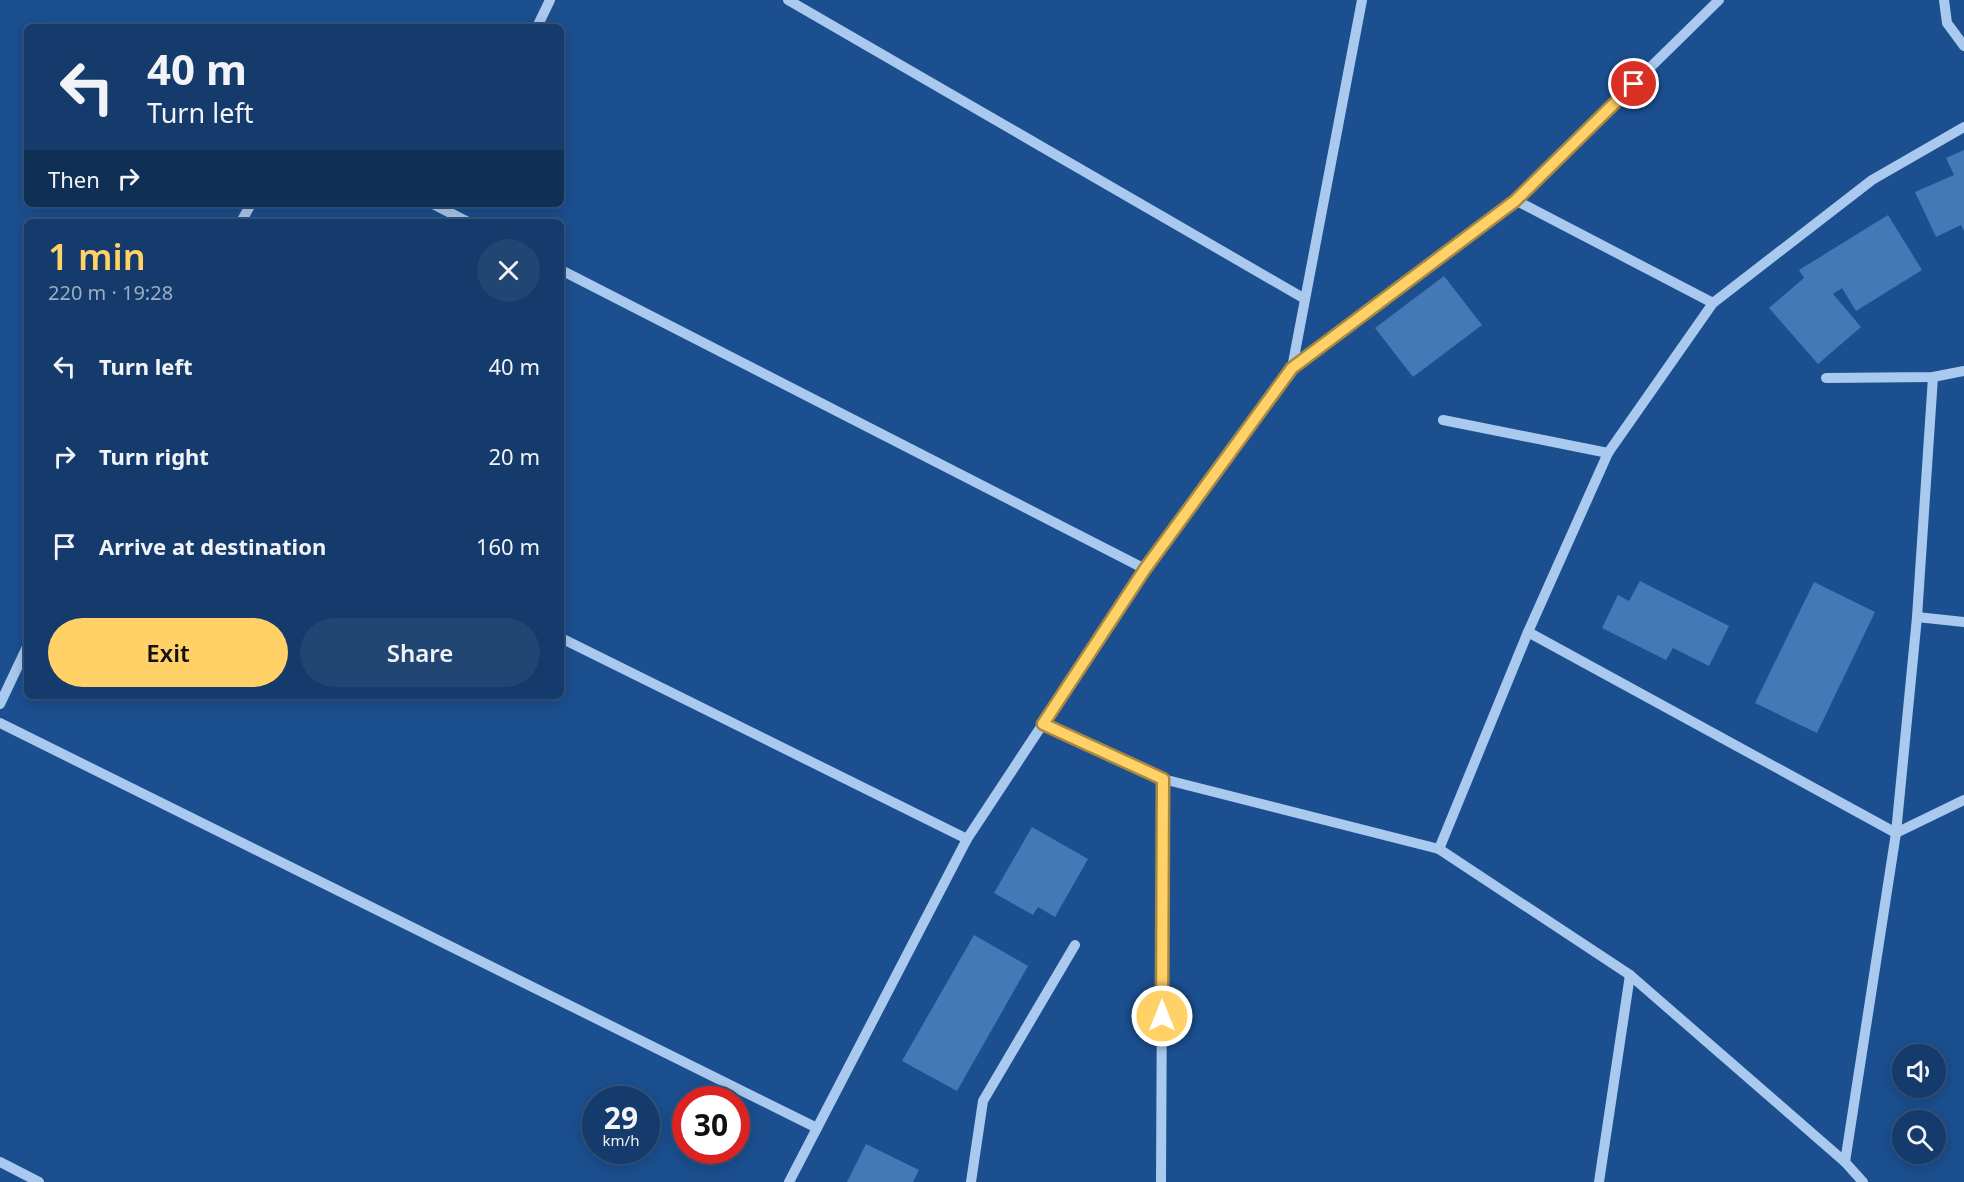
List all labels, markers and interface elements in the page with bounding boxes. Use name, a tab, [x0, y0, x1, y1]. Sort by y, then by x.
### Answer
text: 40 m	[147, 40, 247, 97]
icon: left	[48, 48, 126, 126]
pin	[1608, 58, 1659, 109]
icon: arrive	[1617, 67, 1650, 100]
text: Turn left	[147, 94, 253, 131]
icon: right	[112, 162, 145, 195]
text: Then	[48, 164, 100, 194]
text: 1 min	[48, 232, 146, 281]
button: close	[477, 239, 540, 302]
text: 220 m · 19:28	[48, 279, 173, 306]
icon: left	[48, 350, 81, 383]
text: Turn left	[99, 351, 193, 381]
text: 40 m	[489, 351, 540, 381]
icon: right	[48, 440, 81, 473]
text: Turn right	[99, 441, 209, 471]
text: 20 m	[489, 441, 540, 471]
icon: arrive	[48, 530, 81, 563]
text: Arrive at destination	[99, 531, 326, 561]
text: 160 m	[476, 531, 540, 561]
button: Exit	[48, 618, 288, 687]
button: Share	[300, 618, 540, 687]
position arrow	[1130, 984, 1194, 1048]
map controls	[1892, 1044, 1946, 1164]
button: sound	[1892, 1044, 1946, 1098]
speed limit sign: 30	[672, 1086, 750, 1164]
text: 29	[604, 1097, 638, 1138]
button: search	[1892, 1110, 1946, 1164]
text: km/h	[603, 1130, 639, 1150]

